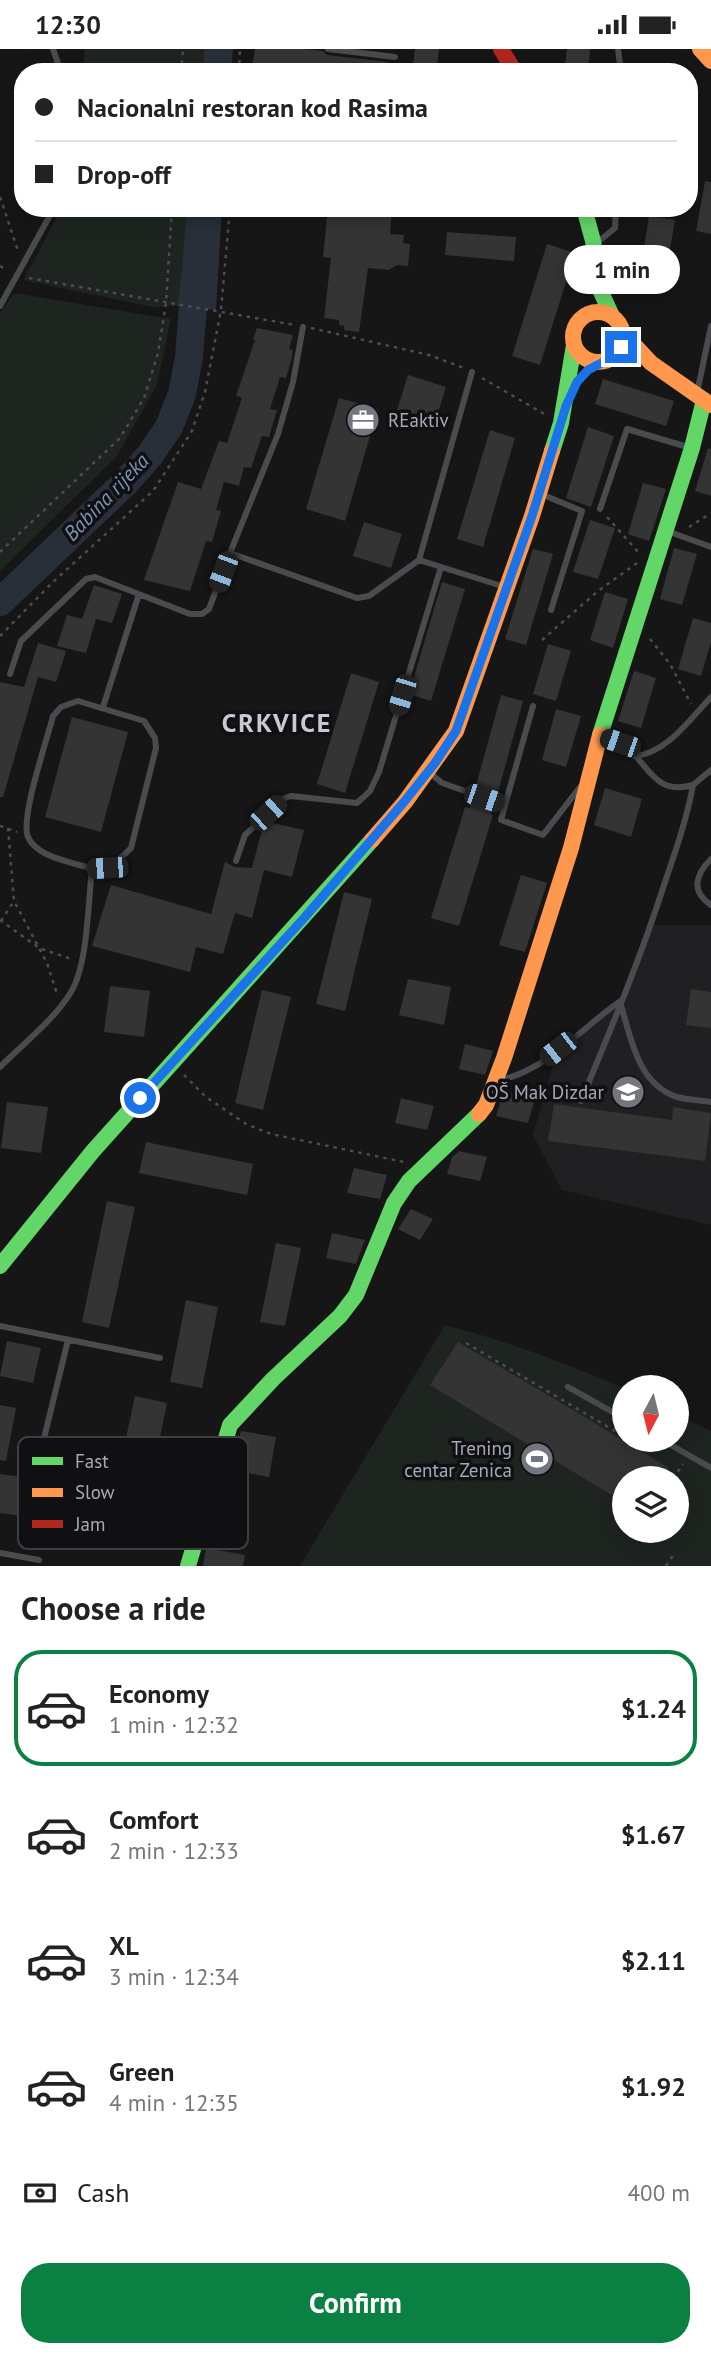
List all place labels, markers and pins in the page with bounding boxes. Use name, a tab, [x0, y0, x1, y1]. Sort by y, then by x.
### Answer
office icon: REaktiv	[344, 401, 382, 439]
place label: REaktiv	[388, 408, 449, 432]
school or university icon: OŠ Mak Dizdar	[609, 1073, 647, 1111]
place label: OŠ Mak Dizdar	[486, 1080, 605, 1104]
place label: Trening centar Zenica	[404, 1436, 512, 1482]
sports icon: Trening centar Zenica	[518, 1440, 556, 1478]

